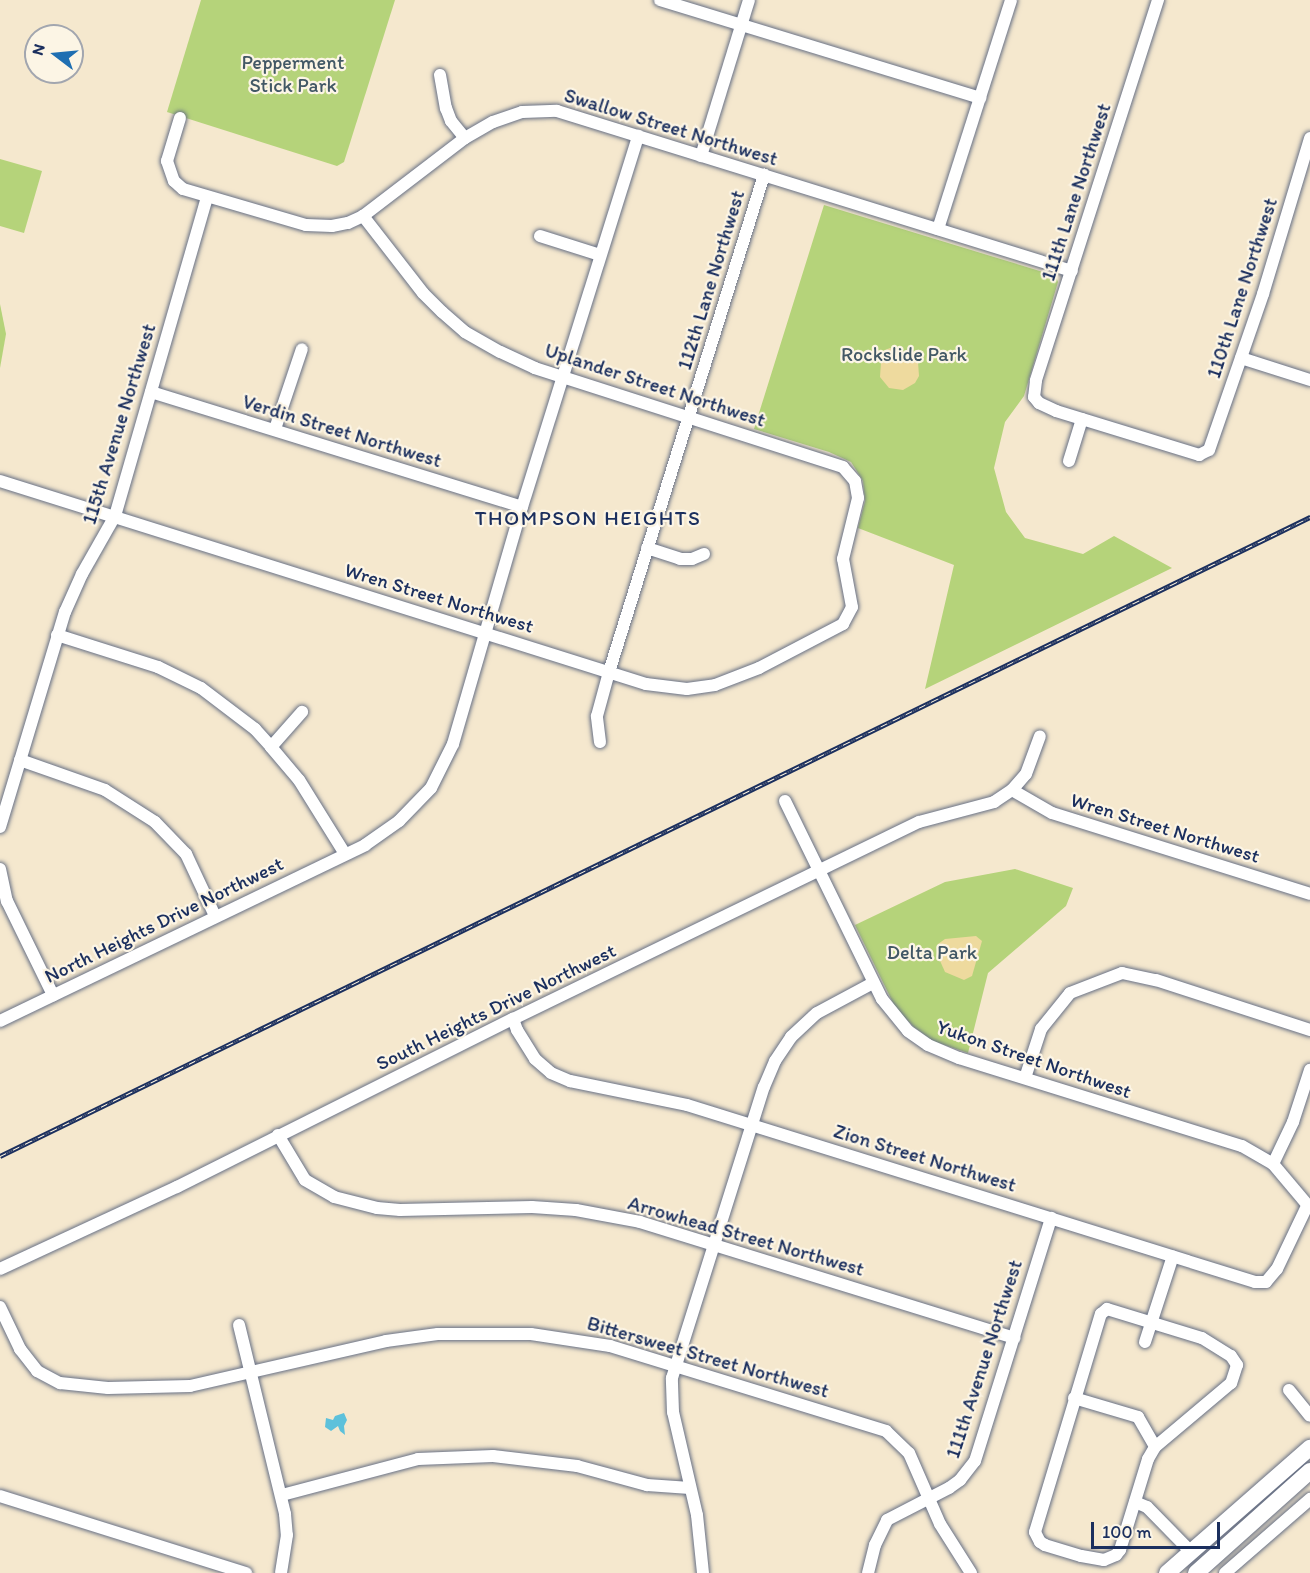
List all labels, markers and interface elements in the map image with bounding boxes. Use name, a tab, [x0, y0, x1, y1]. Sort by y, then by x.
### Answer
north arrow	[24, 24, 84, 84]
text: N	[28, 42, 49, 57]
park label: Pepperment Stick Park	[242, 50, 344, 97]
street label: Swallow Street Northwest	[562, 83, 780, 171]
street label: 111th Lane Northwest	[1036, 100, 1116, 284]
street label: 112th Lane Northwest	[672, 187, 750, 373]
street label: 110th Lane Northwest	[1201, 195, 1283, 381]
street label: 115th Avenue Northwest	[77, 321, 161, 527]
street label: Uplander Street Northwest	[542, 338, 768, 432]
park label: Rockslide Park	[841, 342, 967, 366]
street label: Verdin Street Northwest	[240, 389, 444, 473]
district label: THOMPSON HEIGHTS	[476, 505, 700, 531]
street label: Wren Street Northwest	[342, 558, 536, 638]
street label: Wren Street Northwest	[1068, 788, 1262, 868]
street label: North Heights Drive Northwest	[41, 852, 287, 988]
street label: South Heights Drive Northwest	[372, 938, 620, 1076]
park label: Delta Park	[887, 940, 977, 964]
street label: Yukon Street Northwest	[934, 1014, 1134, 1104]
street label: Zion Street Northwest	[831, 1119, 1019, 1197]
street label: Arrowhead Street Northwest	[625, 1191, 867, 1281]
street label: 111th Avenue Northwest	[941, 1257, 1027, 1461]
street label: Bittersweet Street Northwest	[584, 1311, 832, 1403]
scale bar	[1094, 1510, 1223, 1548]
text: 100 m	[1102, 1521, 1152, 1543]

